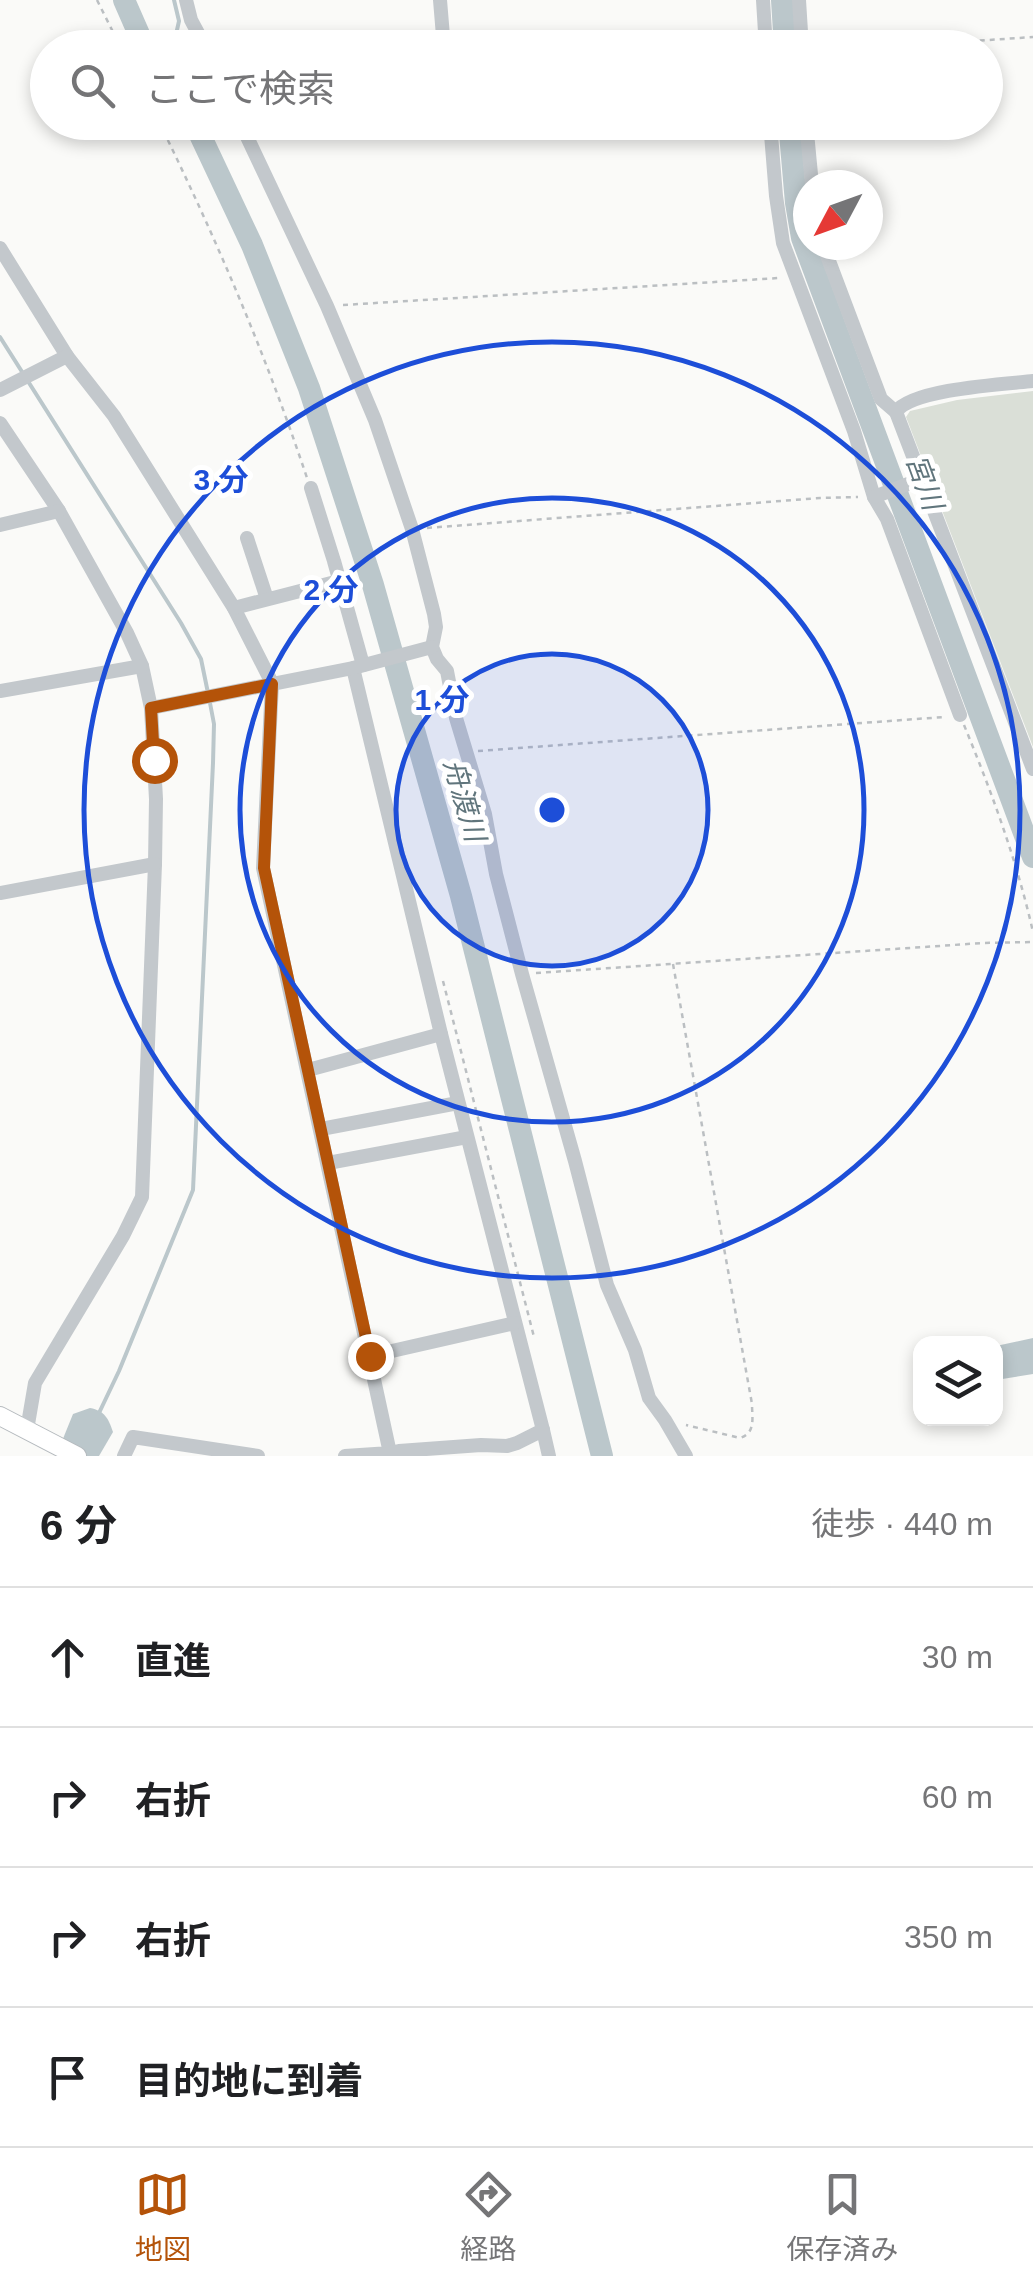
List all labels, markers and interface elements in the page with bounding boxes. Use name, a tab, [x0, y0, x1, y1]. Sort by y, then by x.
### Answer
search box	[30, 30, 1003, 140]
icon: search	[65, 58, 120, 113]
text: ここで検索	[145, 68, 335, 110]
north arrow	[793, 170, 883, 260]
water label: 宮川	[900, 451, 950, 517]
text: 3 分	[193, 463, 249, 496]
text: 2 分	[303, 573, 359, 606]
text: 1 分	[414, 683, 470, 716]
route start	[132, 738, 178, 784]
water label: 舟渡川	[438, 755, 492, 848]
centre of rings	[534, 792, 570, 828]
route end	[348, 1334, 394, 1380]
map controls	[913, 1336, 1003, 1426]
button: layers	[913, 1336, 1003, 1426]
text: 6 分	[40, 1502, 117, 1549]
text: 徒歩 · 440 m	[812, 1506, 993, 1542]
icon: ahead	[40, 1630, 95, 1685]
text: 30 m	[922, 1639, 993, 1675]
text: 直進	[135, 1640, 211, 1682]
icon: right	[40, 1770, 95, 1825]
text: 60 m	[922, 1779, 993, 1815]
text: 右折	[135, 1780, 211, 1822]
icon: right	[40, 1910, 95, 1965]
text: 350 m	[904, 1919, 993, 1955]
text: 右折	[135, 1920, 211, 1962]
icon: arrive	[40, 2050, 95, 2105]
text: 目的地に到着	[135, 2060, 363, 2102]
tab: 地図	[135, 2167, 191, 2267]
tab: 経路	[460, 2167, 516, 2267]
tab: 保存済み	[786, 2167, 898, 2267]

